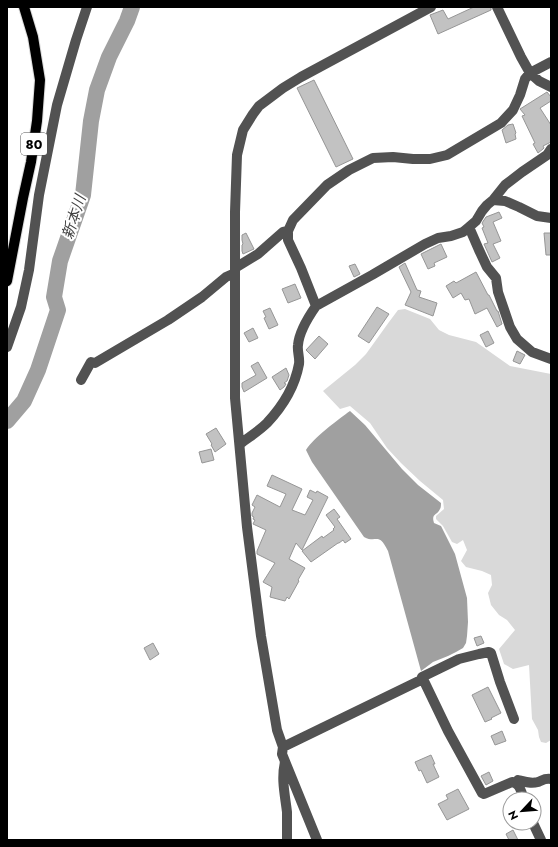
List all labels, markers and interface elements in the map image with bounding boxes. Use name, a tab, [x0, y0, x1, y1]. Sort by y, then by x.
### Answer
road number: 80	[21, 133, 47, 155]
water label: 新本川	[57, 190, 92, 242]
north arrow	[502, 791, 542, 831]
text: N	[504, 808, 522, 823]

